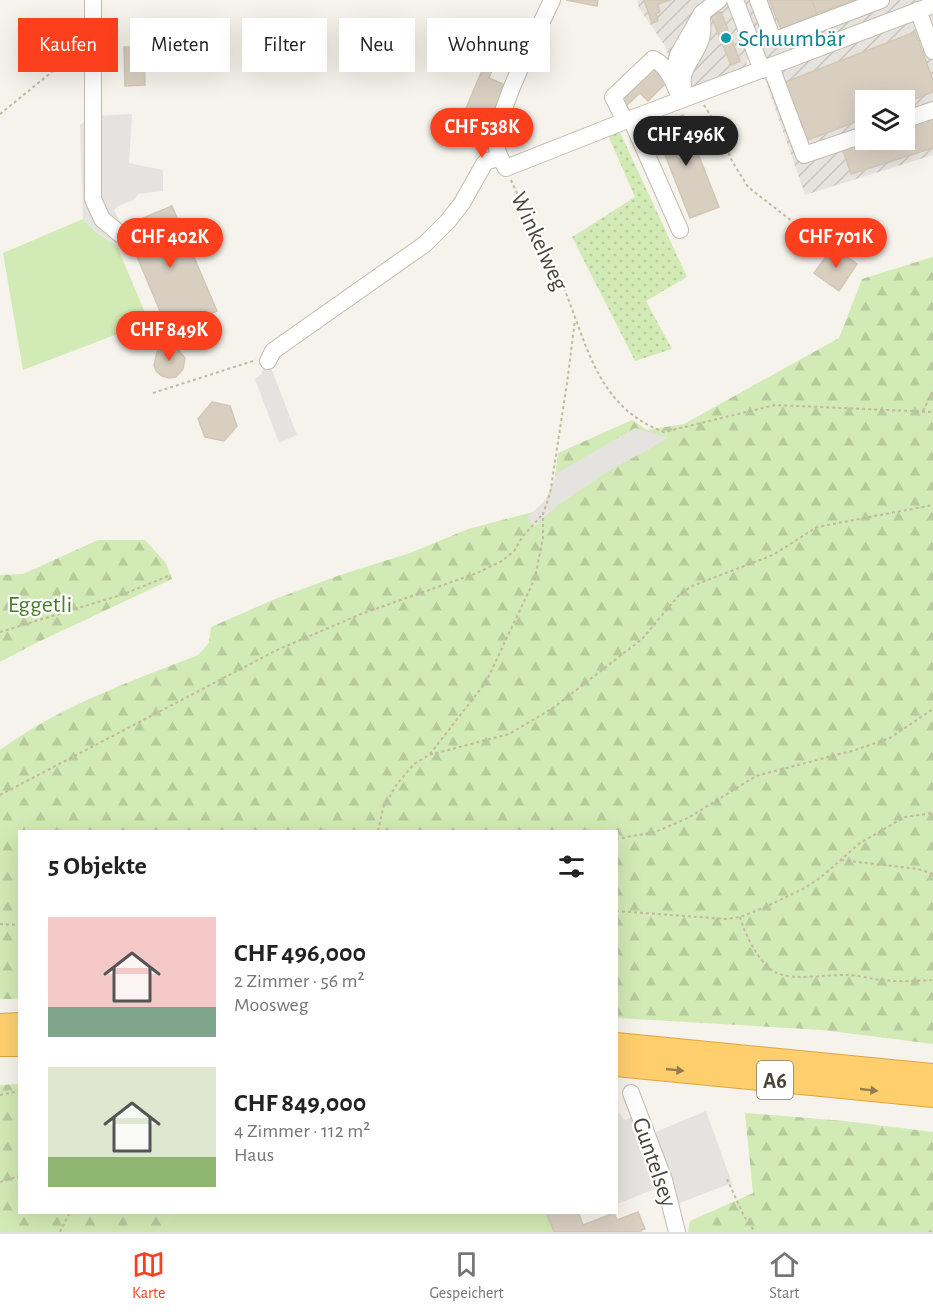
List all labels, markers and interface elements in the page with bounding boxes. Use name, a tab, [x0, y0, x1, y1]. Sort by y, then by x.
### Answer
chip: Kaufen	[18, 18, 118, 72]
chip: Mieten	[130, 18, 230, 72]
chip: Filter	[242, 18, 327, 72]
chip: Neu	[339, 18, 415, 72]
chip: Wohnung	[427, 18, 550, 72]
place label: Schuumbär	[738, 27, 845, 51]
marker: Schuumbär	[719, 31, 733, 45]
map controls	[855, 90, 915, 150]
button: layers	[855, 90, 915, 150]
pin: CHF 538K	[420, 108, 544, 159]
pin: CHF 496K	[624, 116, 748, 167]
text: CHF 538K	[444, 117, 520, 137]
text: CHF 496K	[647, 125, 725, 145]
street label: Winkelweg	[506, 189, 572, 295]
pin: CHF 402K	[108, 218, 232, 269]
pin: CHF 701K	[774, 218, 898, 269]
text: CHF 402K	[131, 227, 209, 247]
text: CHF 701K	[799, 227, 873, 247]
pin: CHF 849K	[107, 311, 231, 362]
text: CHF 849K	[130, 320, 208, 340]
park label: Eggetli	[8, 593, 72, 617]
icon: filters	[555, 850, 588, 883]
text: 5 Objekte	[48, 853, 147, 879]
text: CHF 496,000	[234, 940, 366, 966]
icon: home	[96, 941, 168, 1013]
text: 2 Zimmer · 56 m²	[234, 971, 365, 991]
text: Moosweg	[234, 995, 308, 1015]
road number: A6	[757, 1061, 793, 1099]
one-way arrow	[665, 1065, 684, 1075]
one-way arrow	[859, 1085, 878, 1095]
text: CHF 849,000	[234, 1090, 366, 1116]
icon: home	[96, 1091, 168, 1163]
street label: Guntelsey	[628, 1115, 681, 1210]
text: 4 Zimmer · 112 m²	[234, 1121, 370, 1141]
text: Haus	[234, 1145, 274, 1165]
tab: Karte	[132, 1248, 165, 1303]
tab: Gespeichert	[430, 1248, 504, 1303]
tab: Start	[768, 1248, 801, 1303]

